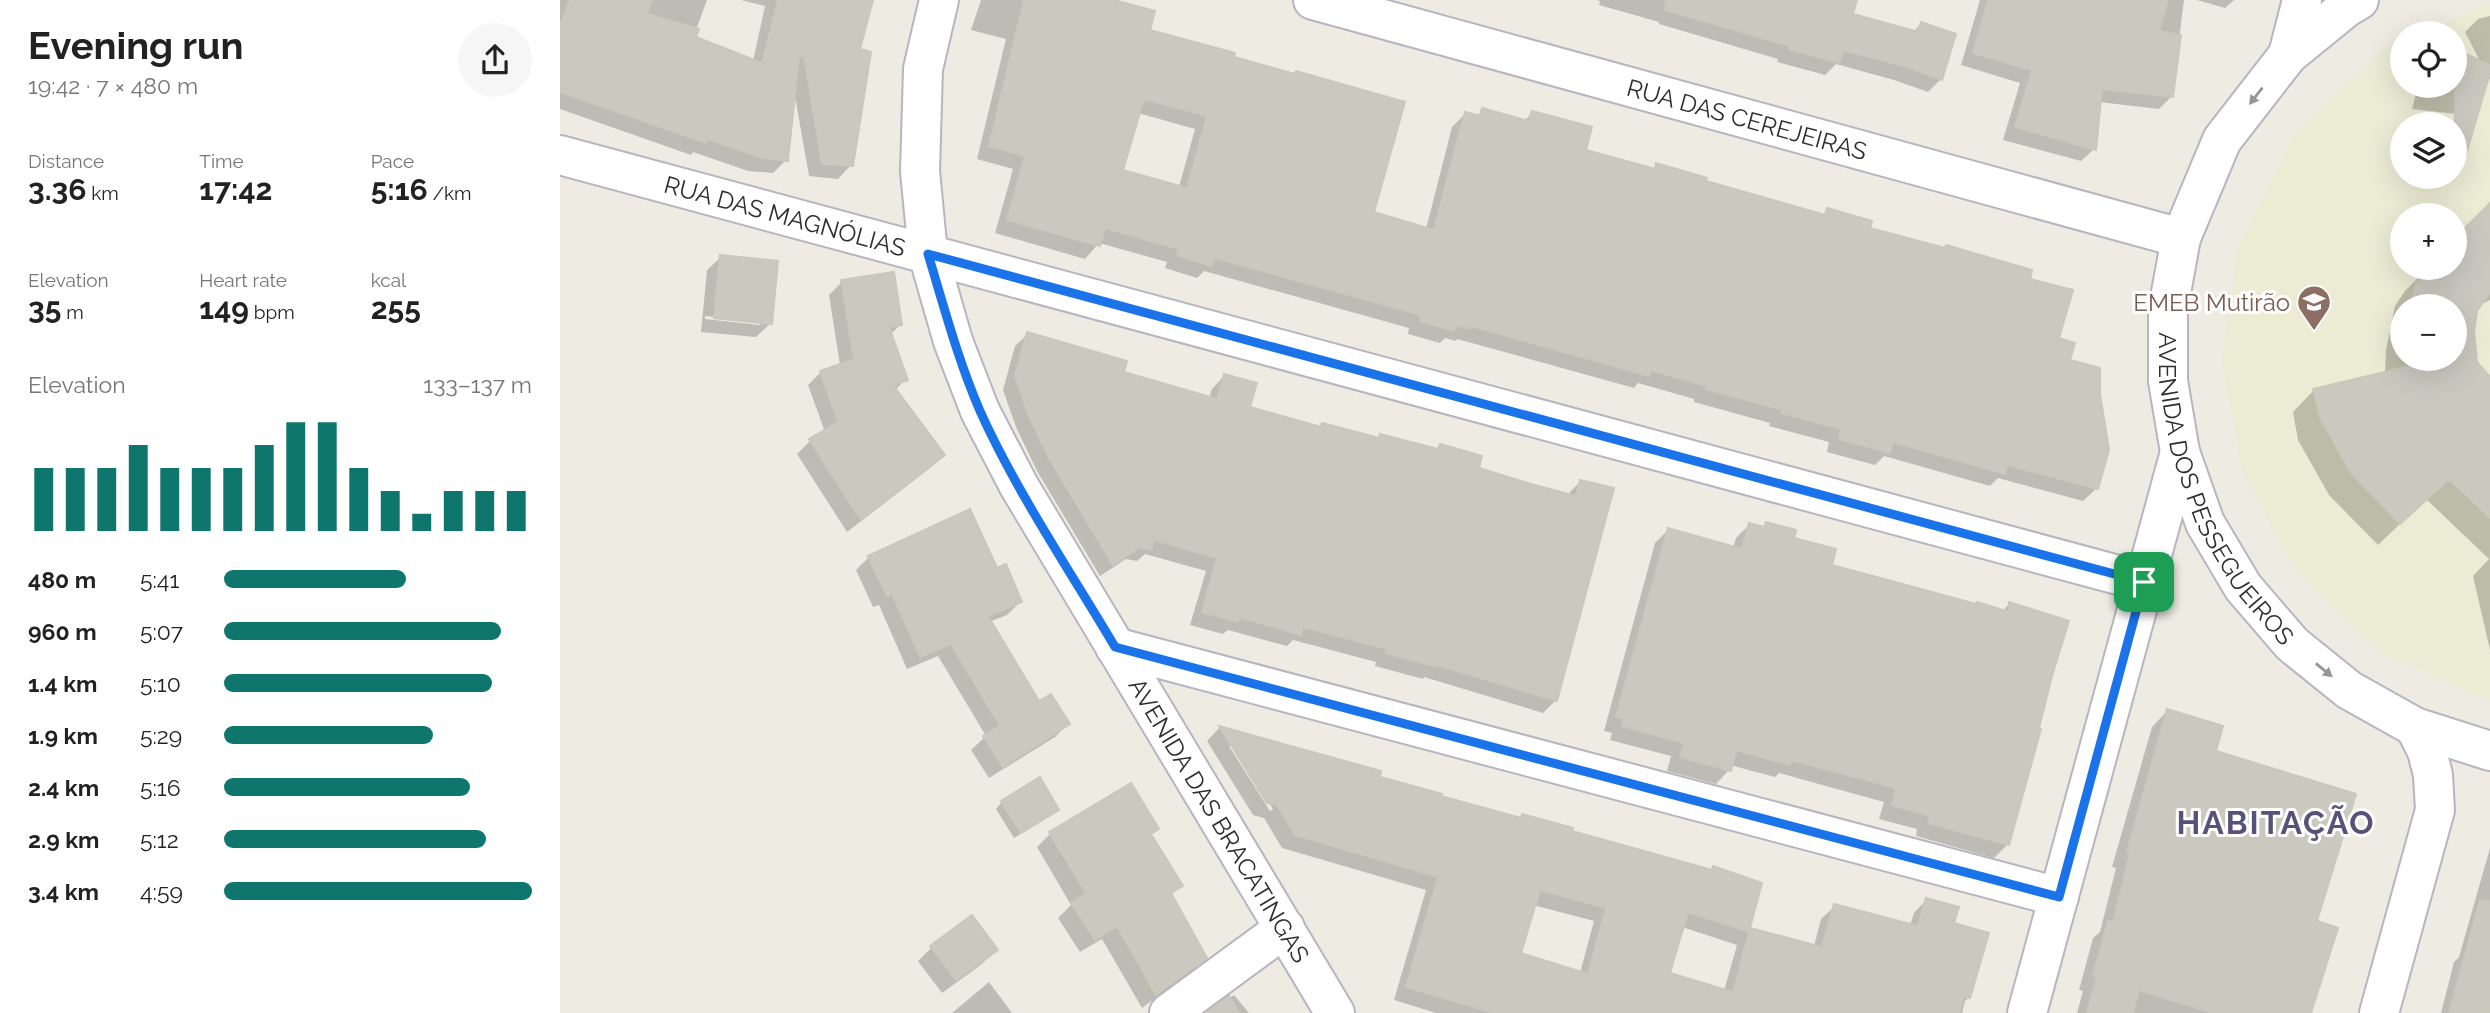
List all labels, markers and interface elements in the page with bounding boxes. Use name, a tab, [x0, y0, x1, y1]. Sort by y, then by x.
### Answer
map controls	[2390, 21, 2467, 371]
button: locate	[2390, 21, 2467, 98]
text: Evening run	[28, 23, 243, 68]
button: share	[458, 23, 532, 97]
text: 19:42 · 7 × 480 m	[28, 72, 198, 99]
street label: RUA DAS CEREJEIRAS	[1624, 72, 1870, 166]
one-way arrow	[2249, 86, 2264, 104]
button: layers	[2390, 112, 2467, 189]
text: Distance	[28, 150, 104, 172]
text: Time	[199, 150, 244, 172]
text: Pace	[371, 150, 414, 172]
street label: RUA DAS MAGNÓLIAS	[661, 169, 909, 262]
text: 3.36	[28, 172, 86, 207]
text: 17:42	[199, 172, 272, 207]
text: 5:16	[371, 172, 428, 207]
text: km	[86, 182, 119, 204]
text: /km	[428, 182, 472, 204]
button: +	[2390, 203, 2467, 280]
text: Elevation	[28, 269, 109, 291]
text: Heart rate	[199, 269, 287, 291]
text: kcal	[371, 269, 406, 291]
school or university icon: EMEB Mutirão	[2295, 283, 2333, 332]
place label: EMEB Mutirão	[2133, 288, 2290, 317]
text: 35	[28, 291, 61, 326]
text: 149	[199, 291, 249, 326]
text: 255	[371, 291, 421, 326]
button: −	[2390, 294, 2467, 371]
text: m	[61, 301, 84, 323]
text: bpm	[249, 301, 295, 323]
street label: AVENIDA DOS PESSEGUEIROS	[2153, 332, 2300, 650]
text: Elevation	[28, 371, 126, 398]
text: 133–137 m	[423, 371, 532, 398]
pin	[2114, 552, 2174, 612]
icon: arrive	[2125, 563, 2163, 601]
text: 480 m	[28, 566, 96, 593]
text: 5:41	[140, 566, 179, 593]
text: 960 m	[28, 618, 97, 645]
text: 5:07	[140, 618, 183, 645]
one-way arrow	[2314, 662, 2332, 677]
text: 1.4 km	[28, 670, 97, 697]
text: 5:10	[140, 670, 181, 697]
street label: AVENIDA DAS BRACATINGAS	[1123, 673, 1316, 968]
text: 1.9 km	[28, 722, 98, 749]
text: 5:29	[140, 722, 182, 749]
text: 2.4 km	[28, 774, 99, 801]
text: 5:16	[140, 774, 181, 801]
district label: HABITAÇÃO	[2176, 804, 2376, 841]
text: 2.9 km	[28, 826, 99, 853]
text: 5:12	[140, 826, 179, 853]
text: 3.4 km	[28, 878, 99, 905]
text: 4:59	[140, 878, 183, 905]

